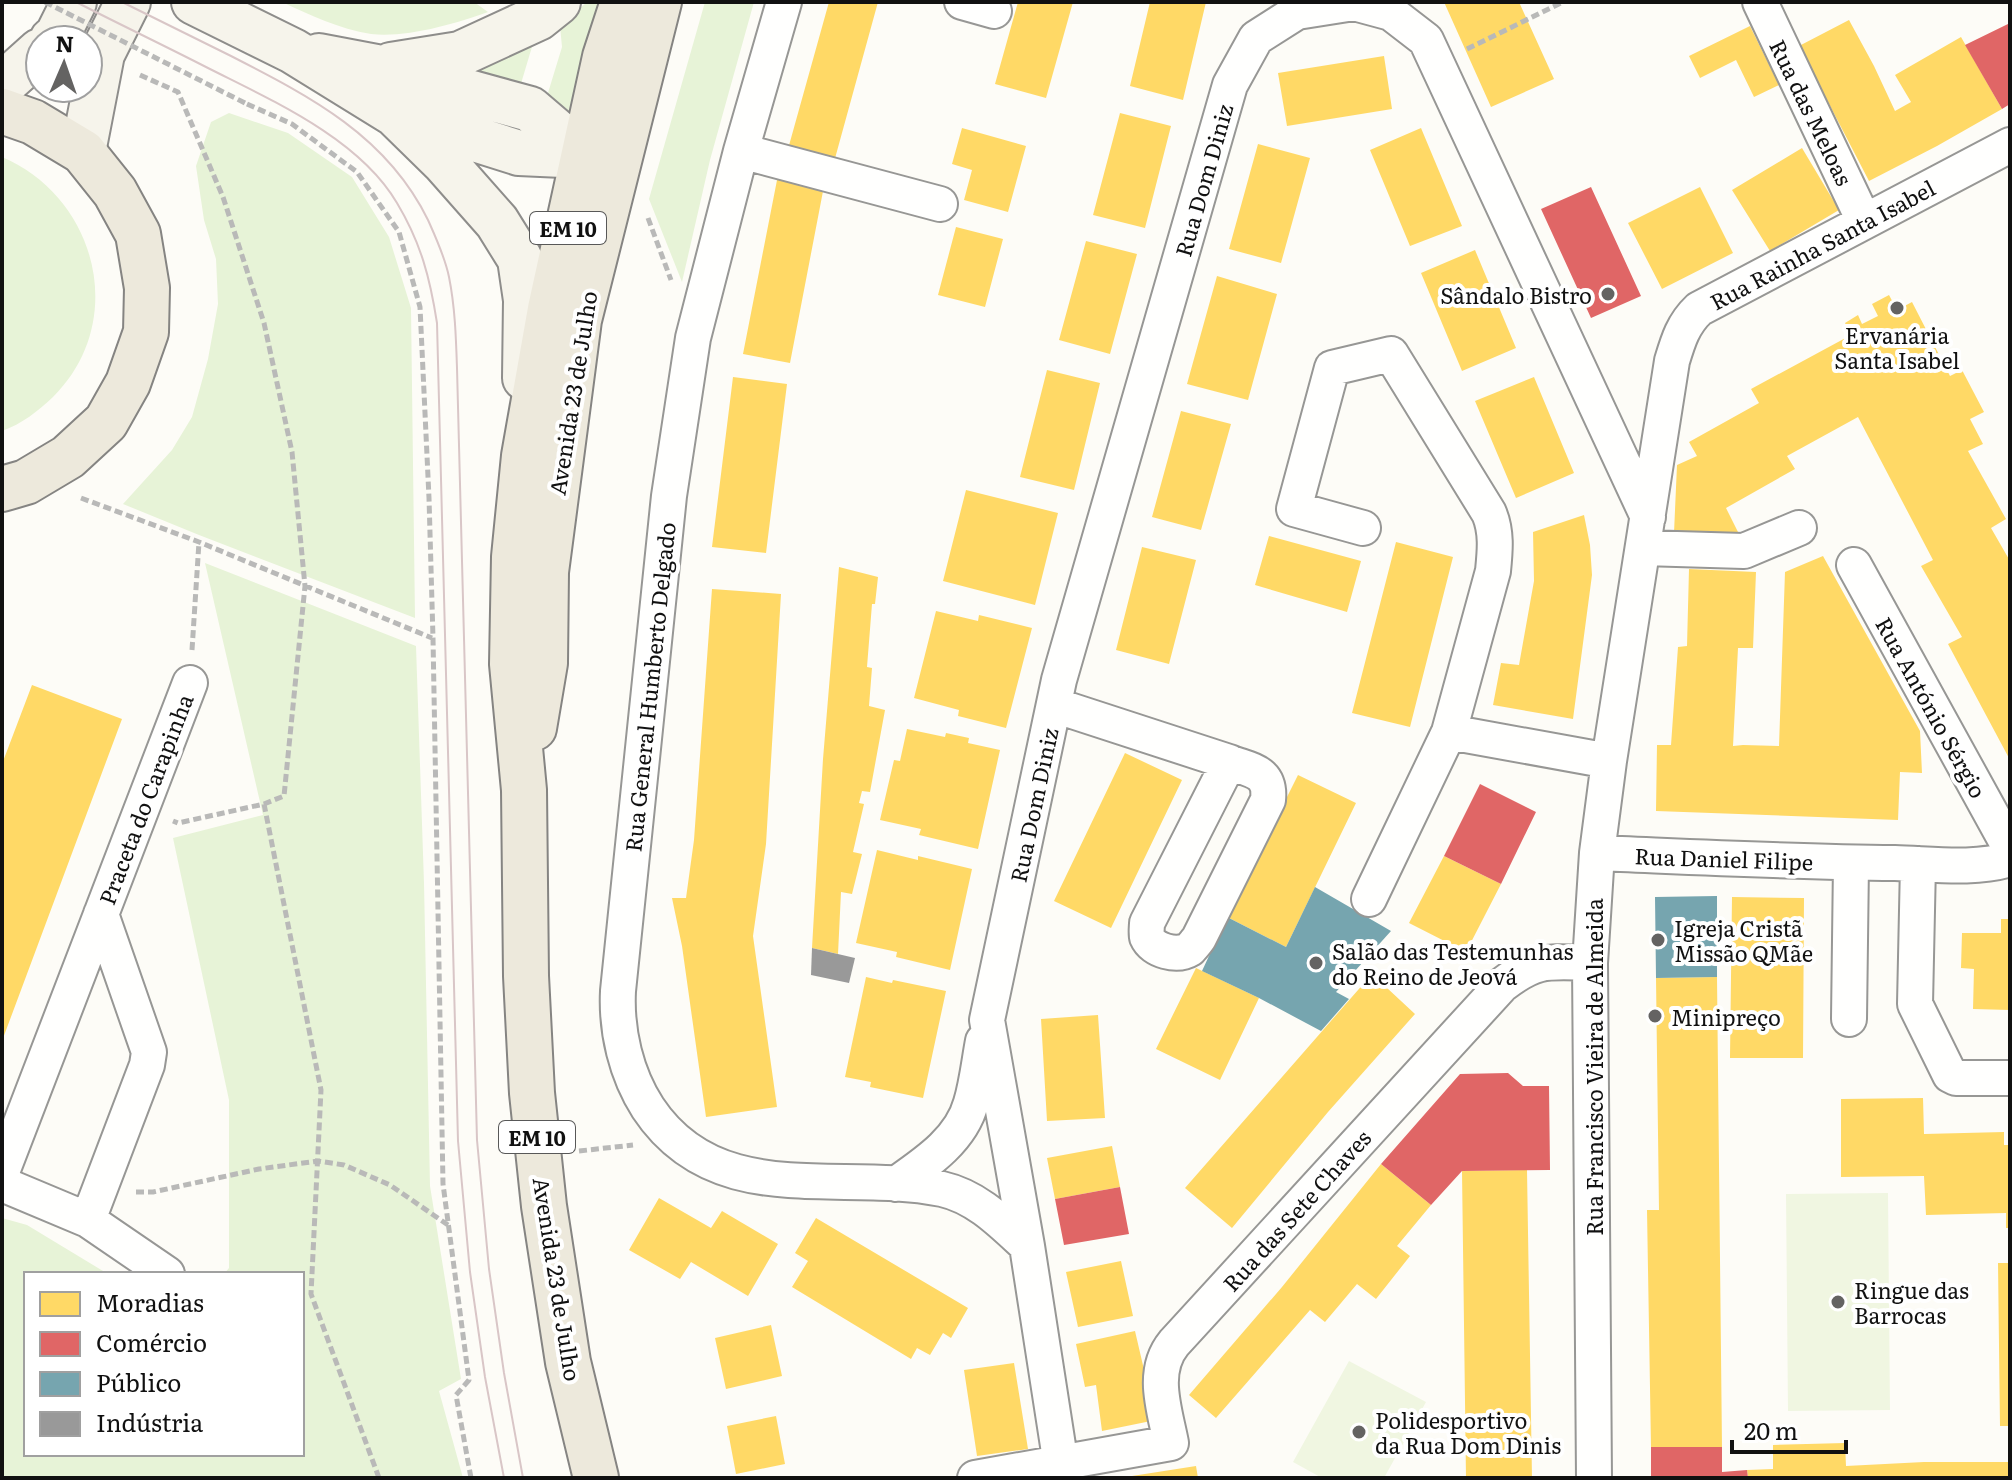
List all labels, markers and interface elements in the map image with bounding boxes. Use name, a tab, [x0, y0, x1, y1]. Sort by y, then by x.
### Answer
north arrow	[24, 24, 104, 104]
text: N	[55, 26, 75, 59]
street label: Rua das Meloas	[1762, 33, 1862, 191]
street label: Rua Dom Diniz	[1165, 100, 1241, 260]
street label: Rua Rainha Santa Isabel	[1704, 171, 1940, 317]
road number: EM 10	[530, 212, 606, 244]
place label: Sândalo Bistro	[1440, 278, 1592, 311]
marker: Sândalo Bistro	[1599, 285, 1617, 303]
street label: Avenida 23 de Julho	[540, 289, 604, 497]
marker: Ervanária Santa Isabel	[1888, 299, 1906, 317]
place label: Ervanária Santa Isabel	[1834, 318, 1960, 376]
street label: Rua General Humberto Delgado	[615, 520, 683, 854]
street label: Rua António Sérgio	[1868, 610, 1996, 804]
street label: Praceta do Carapinha	[90, 689, 201, 909]
street label: Rua Dom Diniz	[1001, 724, 1066, 885]
street label: Rua Daniel Filipe	[1634, 838, 1814, 878]
street label: Rua Francisco Vieira de Almeida	[1577, 898, 1610, 1236]
place label: Igreja Cristã Missão QMãe	[1674, 911, 1813, 969]
marker: Igreja Cristã Missão QMãe	[1649, 931, 1667, 949]
place label: Salão das Testemunhas do Reino de Jeová	[1332, 934, 1574, 992]
marker: Salão das Testemunhas do Reino de Jeová	[1307, 954, 1325, 972]
place label: Minipreço	[1671, 1000, 1781, 1033]
marker: Minipreço	[1646, 1007, 1664, 1025]
road number: EM 10	[499, 1121, 575, 1153]
street label: Rua das Sete Chaves	[1214, 1122, 1378, 1298]
street label: Avenida 23 de Julho	[526, 1175, 590, 1383]
legend	[24, 1272, 304, 1456]
place label: Ringue das Barrocas	[1854, 1273, 1969, 1331]
text: Moradias	[96, 1284, 204, 1319]
marker: Ringue das Barrocas	[1829, 1293, 1847, 1311]
text: Comércio	[96, 1324, 207, 1359]
text: Público	[96, 1364, 181, 1399]
place label: Polidesportivo da Rua Dom Dinis	[1375, 1403, 1561, 1461]
text: Indústria	[96, 1404, 203, 1439]
scale bar	[1732, 1404, 1846, 1454]
text: 20 m	[1744, 1412, 1798, 1447]
marker: Polidesportivo da Rua Dom Dinis	[1350, 1423, 1368, 1441]

